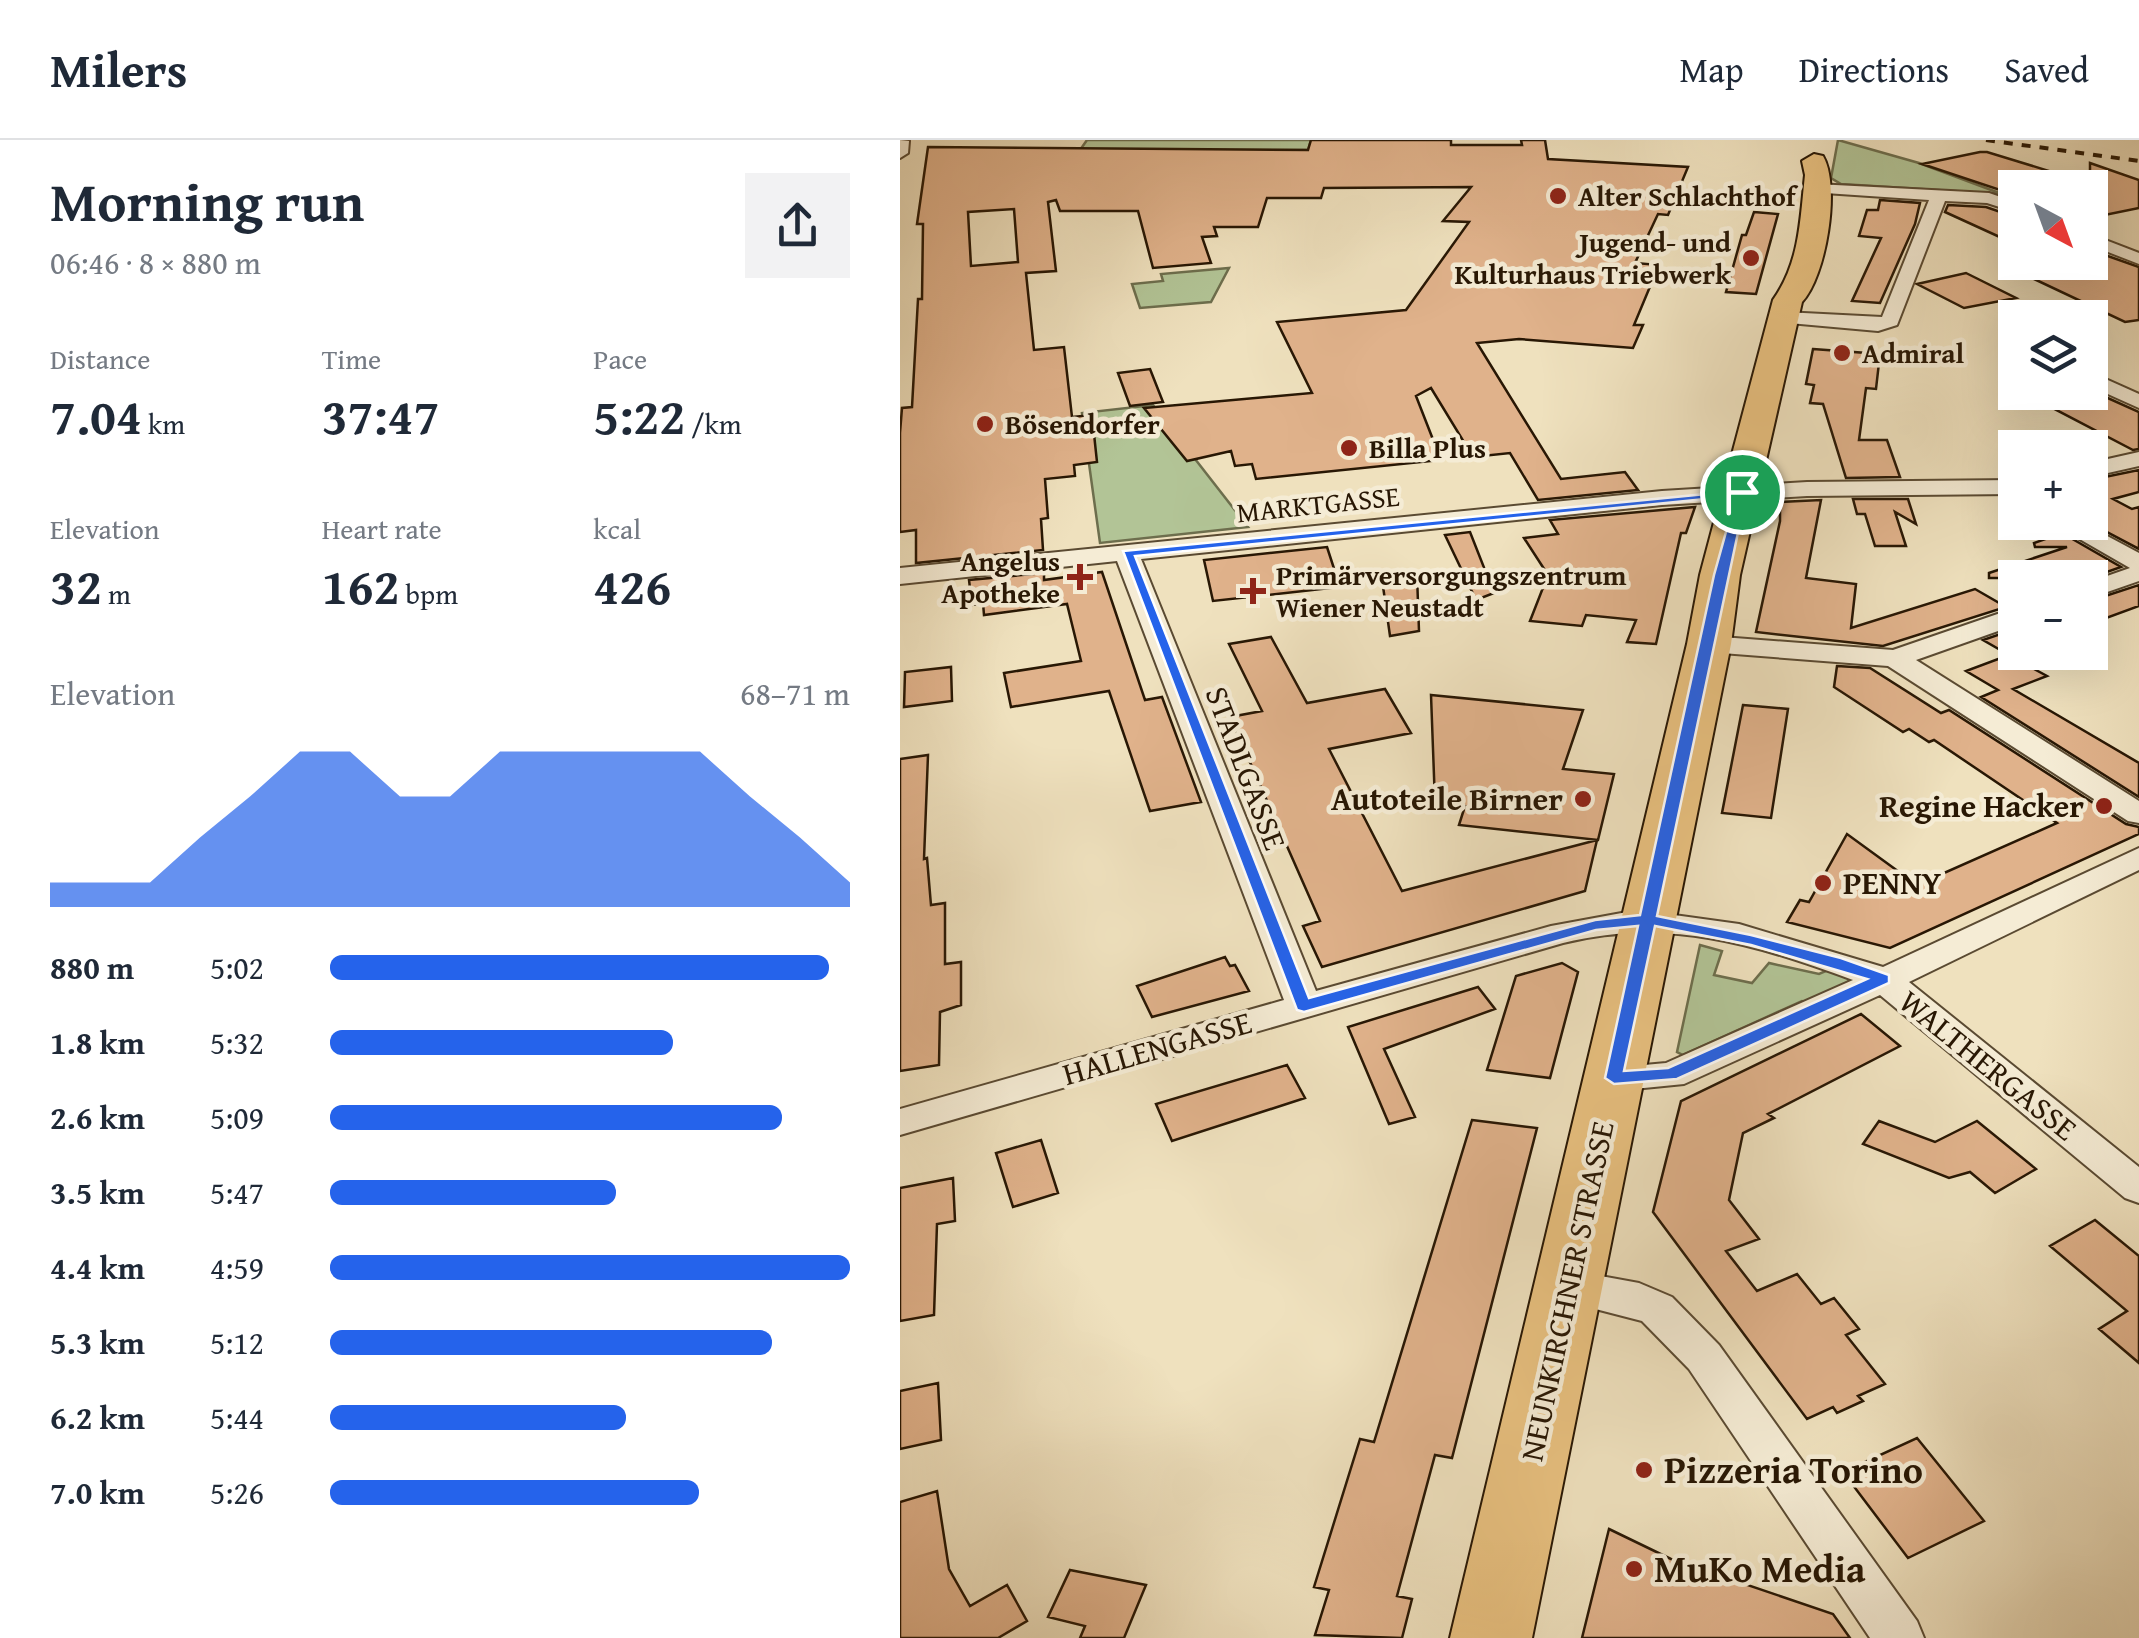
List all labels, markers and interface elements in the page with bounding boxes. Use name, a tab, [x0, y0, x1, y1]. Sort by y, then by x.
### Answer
text: Milers	[50, 34, 187, 105]
text: Map	[1680, 44, 1744, 95]
text: Directions	[1799, 44, 1949, 95]
text: Saved	[2004, 44, 2089, 95]
text: Morning run	[50, 161, 364, 241]
north arrow	[1998, 170, 2108, 280]
map controls	[1998, 170, 2108, 670]
button: share	[745, 173, 850, 278]
place label: Alter Schlachthof	[1578, 175, 1799, 216]
marker: Alter Schlachthof	[1547, 185, 1569, 207]
place label: Jugend- und Kulturhaus Triebwerk	[1455, 221, 1732, 294]
text: 06:46 · 8 × 880 m	[50, 239, 261, 286]
marker: Jugend- und Kulturhaus Triebwerk	[1740, 247, 1762, 269]
button: layers	[1998, 300, 2108, 410]
place label: Admiral	[1862, 332, 1965, 373]
text: Distance	[50, 338, 150, 379]
text: Time	[322, 338, 381, 379]
text: Pace	[593, 338, 647, 379]
marker: Admiral	[1831, 342, 1853, 364]
text: 7.04	[50, 379, 142, 452]
text: 37:47	[322, 379, 439, 452]
text: 5:22	[593, 379, 685, 452]
text: km	[142, 403, 185, 444]
text: /km	[685, 403, 742, 444]
place label: Bösendorfer	[1005, 403, 1160, 444]
marker: Bösendorfer	[974, 413, 996, 435]
place label: Billa Plus	[1369, 427, 1486, 468]
button: +	[1998, 430, 2108, 540]
marker: Billa Plus	[1338, 437, 1360, 459]
pin	[1700, 450, 1785, 535]
icon: arrive	[1715, 465, 1770, 520]
street label: MARKTGASSE	[1235, 475, 1401, 532]
text: Elevation	[50, 508, 160, 549]
text: Heart rate	[322, 508, 442, 549]
text: kcal	[593, 508, 641, 549]
place label: Angelus Apotheke	[941, 540, 1060, 613]
text: 32	[50, 549, 102, 622]
text: 162	[322, 549, 399, 622]
text: 426	[593, 549, 671, 622]
place label: Primärversorgungszentrum Wiener Neustadt	[1276, 554, 1626, 627]
button: −	[1998, 560, 2108, 670]
marker: Angelus Apotheke	[1069, 566, 1091, 588]
text: m	[102, 573, 131, 614]
text: bpm	[399, 573, 458, 614]
marker: Primärversorgungszentrum Wiener Neustadt	[1240, 578, 1266, 604]
text: Elevation	[50, 670, 175, 717]
text: 68–71 m	[740, 670, 850, 717]
street label: STADLGASSE	[1194, 679, 1299, 856]
place label: Autoteile Birner	[1331, 775, 1563, 822]
place label: Regine Hacker	[1879, 782, 2084, 829]
marker: Autoteile Birner	[1572, 788, 1594, 810]
marker: Regine Hacker	[2093, 795, 2115, 817]
place label: PENNY	[1843, 859, 1942, 906]
marker: PENNY	[1812, 872, 1834, 894]
text: 880 m	[50, 944, 134, 991]
text: 5:02	[210, 944, 264, 991]
street label: WALTHERGASSE	[1889, 978, 2087, 1151]
street label: HALLENGASSE	[1057, 998, 1257, 1097]
text: 1.8 km	[50, 1019, 145, 1066]
text: 5:32	[210, 1019, 264, 1066]
text: 2.6 km	[50, 1094, 145, 1141]
text: 5:09	[210, 1094, 264, 1141]
street label: NEUNKIRCHNER STRASSE	[1508, 1117, 1626, 1465]
text: 3.5 km	[50, 1169, 145, 1216]
text: 5:47	[210, 1169, 264, 1216]
text: 4.4 km	[50, 1244, 145, 1291]
text: 4:59	[210, 1244, 264, 1291]
text: 5.3 km	[50, 1319, 145, 1366]
text: 5:12	[210, 1319, 264, 1366]
text: 6.2 km	[50, 1394, 145, 1441]
text: 5:44	[210, 1394, 264, 1441]
place label: Pizzeria Torino	[1664, 1441, 1923, 1497]
marker: Pizzeria Torino	[1633, 1459, 1655, 1481]
text: 7.0 km	[50, 1469, 145, 1516]
text: 5:26	[210, 1469, 264, 1516]
place label: MuKo Media	[1654, 1540, 1866, 1596]
marker: MuKo Media	[1623, 1558, 1645, 1580]

